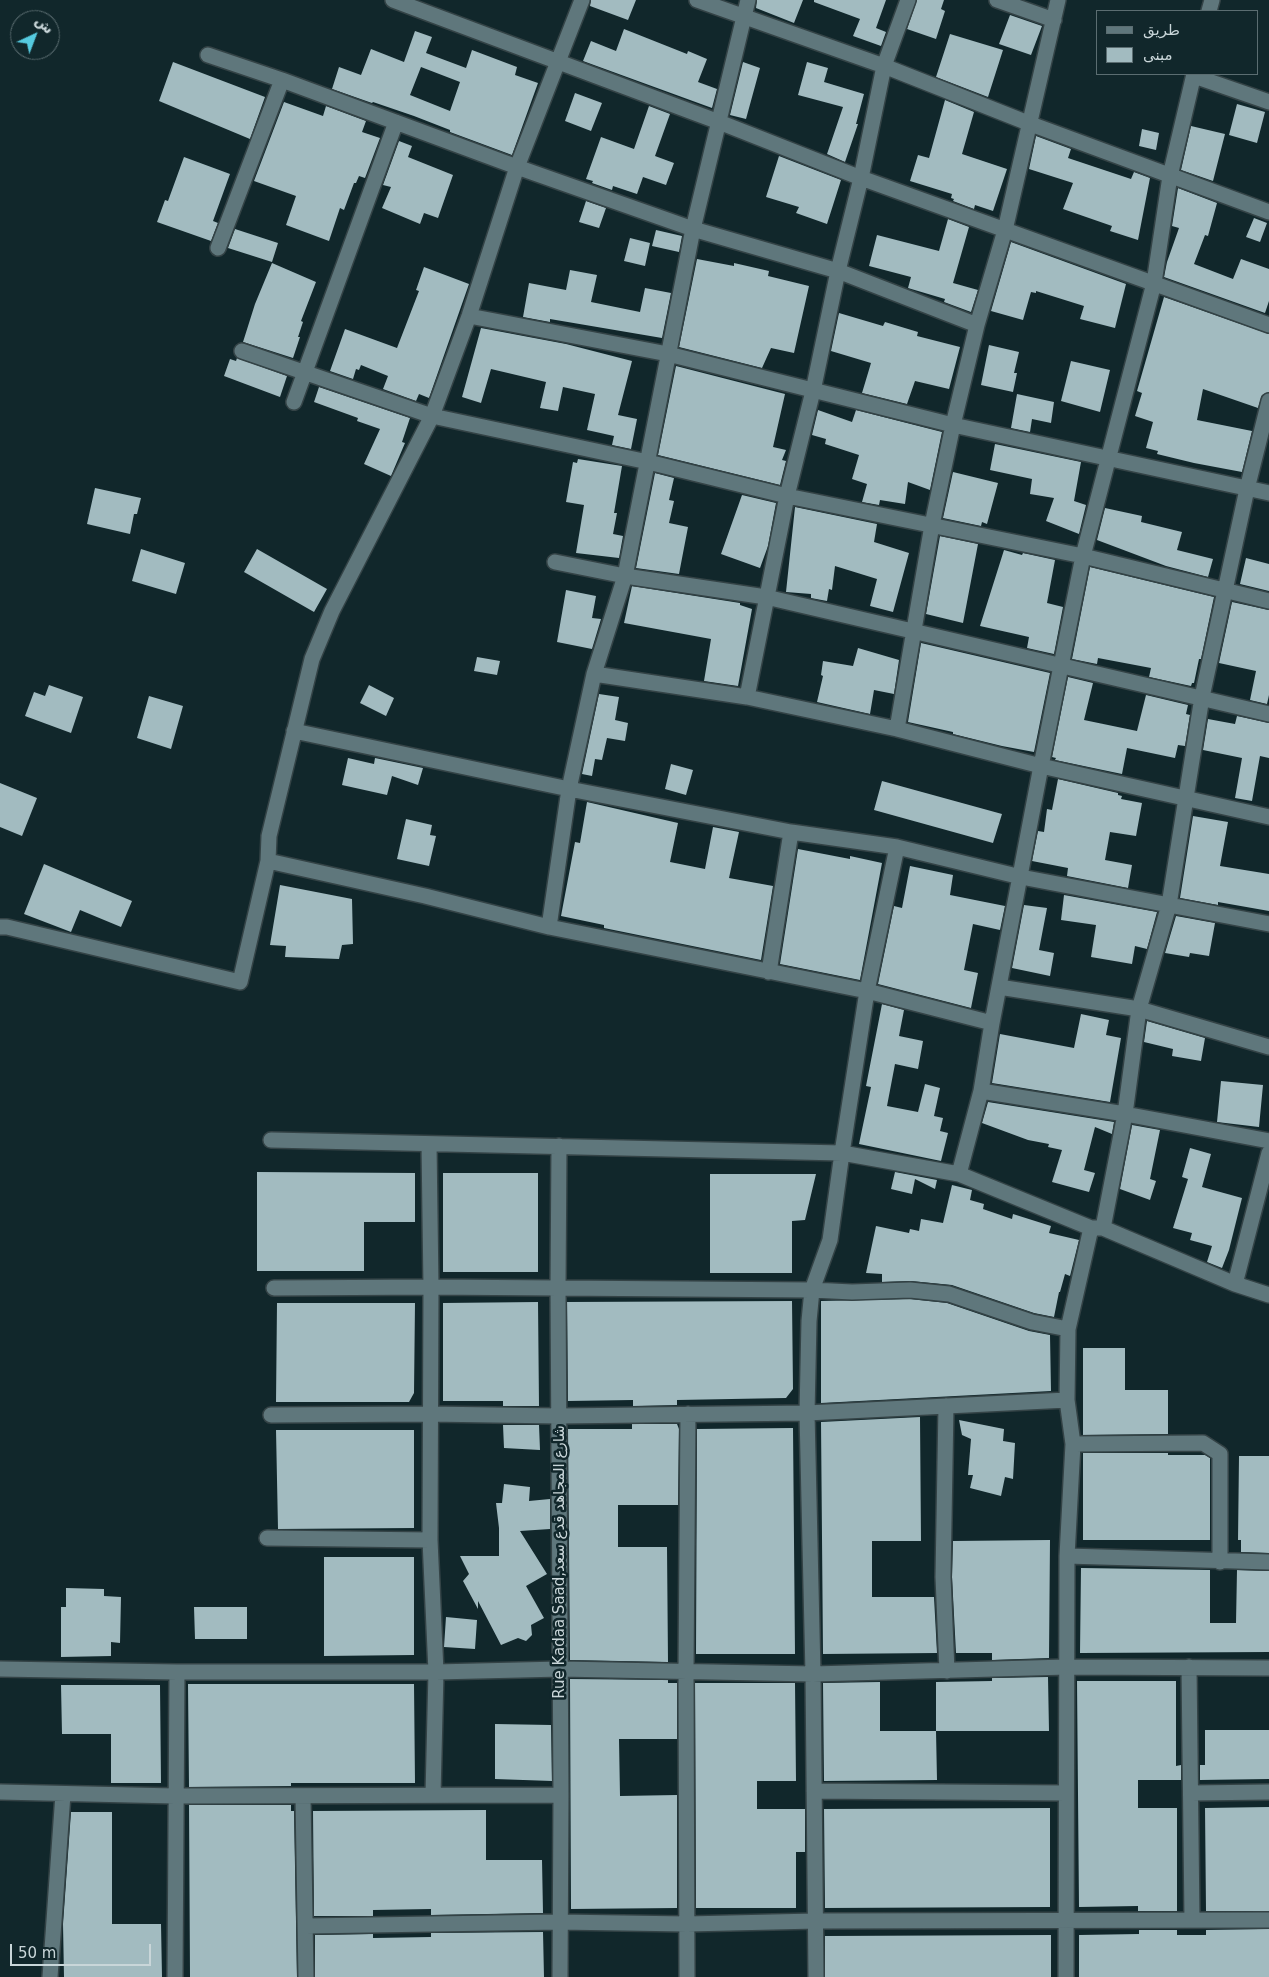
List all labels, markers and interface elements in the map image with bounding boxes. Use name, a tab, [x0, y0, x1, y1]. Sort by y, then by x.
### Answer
north arrow	[10, 10, 60, 60]
legend	[1096, 10, 1259, 75]
text: ش	[32, 12, 57, 37]
text: طريق	[1143, 21, 1180, 39]
text: مبنى	[1143, 46, 1173, 64]
street label: Rue Kadaa Saad,شارع المجاهد قدع سعد	[551, 1425, 569, 1699]
scale bar	[12, 1934, 154, 1966]
text: 50 m	[18, 1944, 56, 1962]

